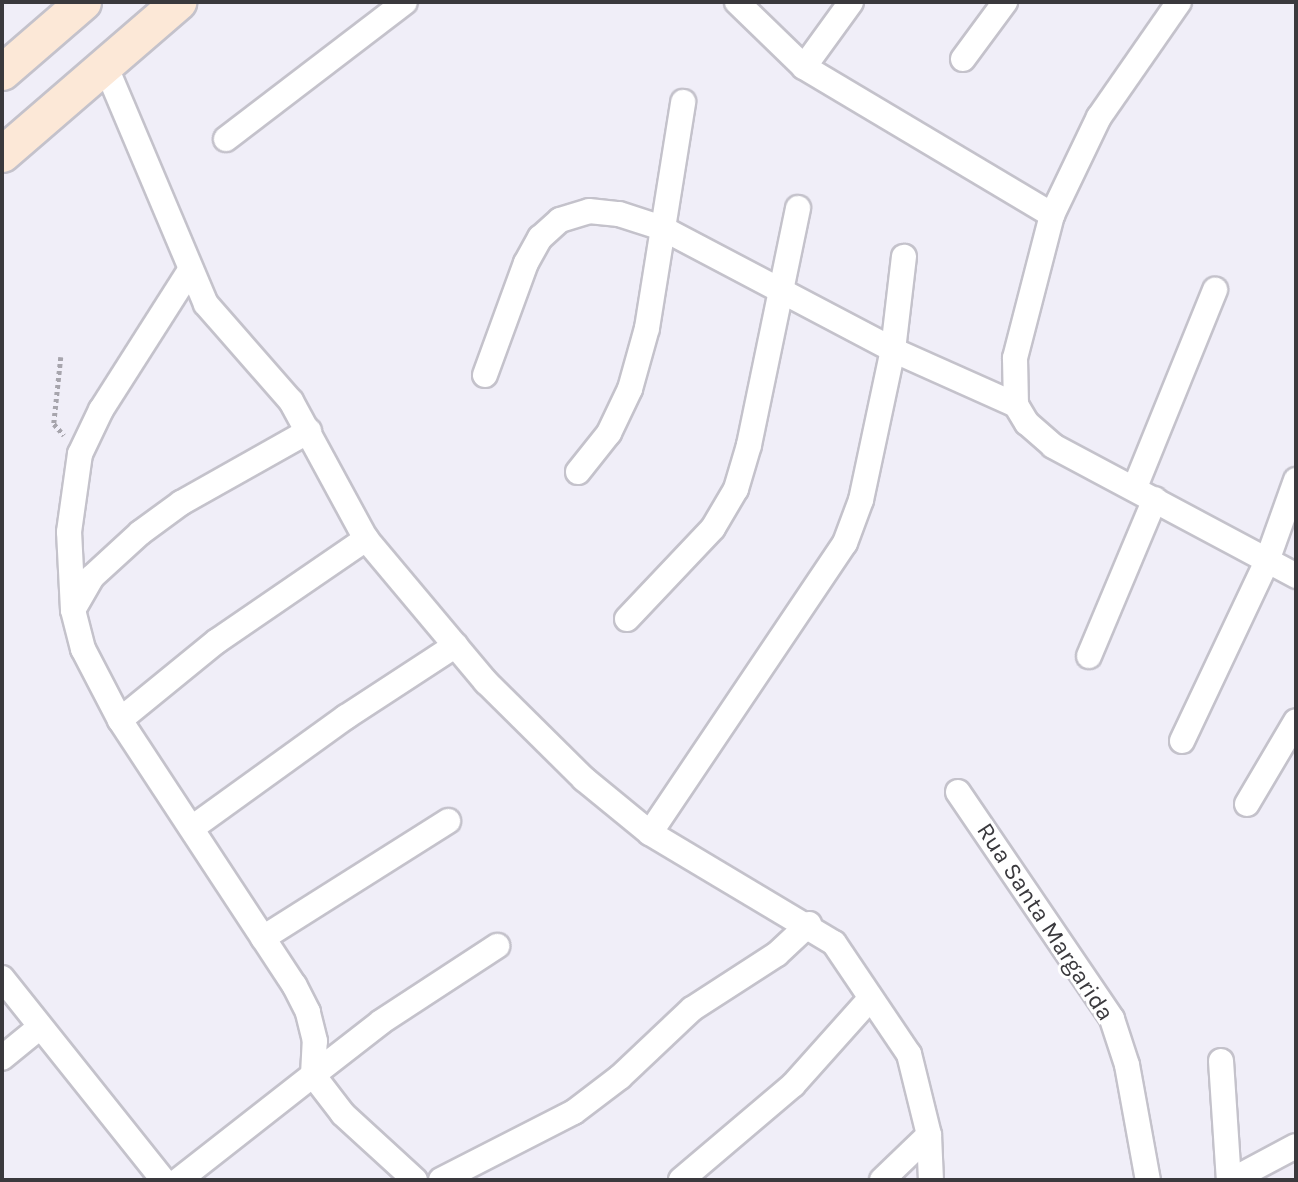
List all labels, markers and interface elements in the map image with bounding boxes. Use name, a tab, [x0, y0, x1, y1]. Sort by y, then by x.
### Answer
street label: Rua Santa Margarida	[970, 818, 1120, 1026]

